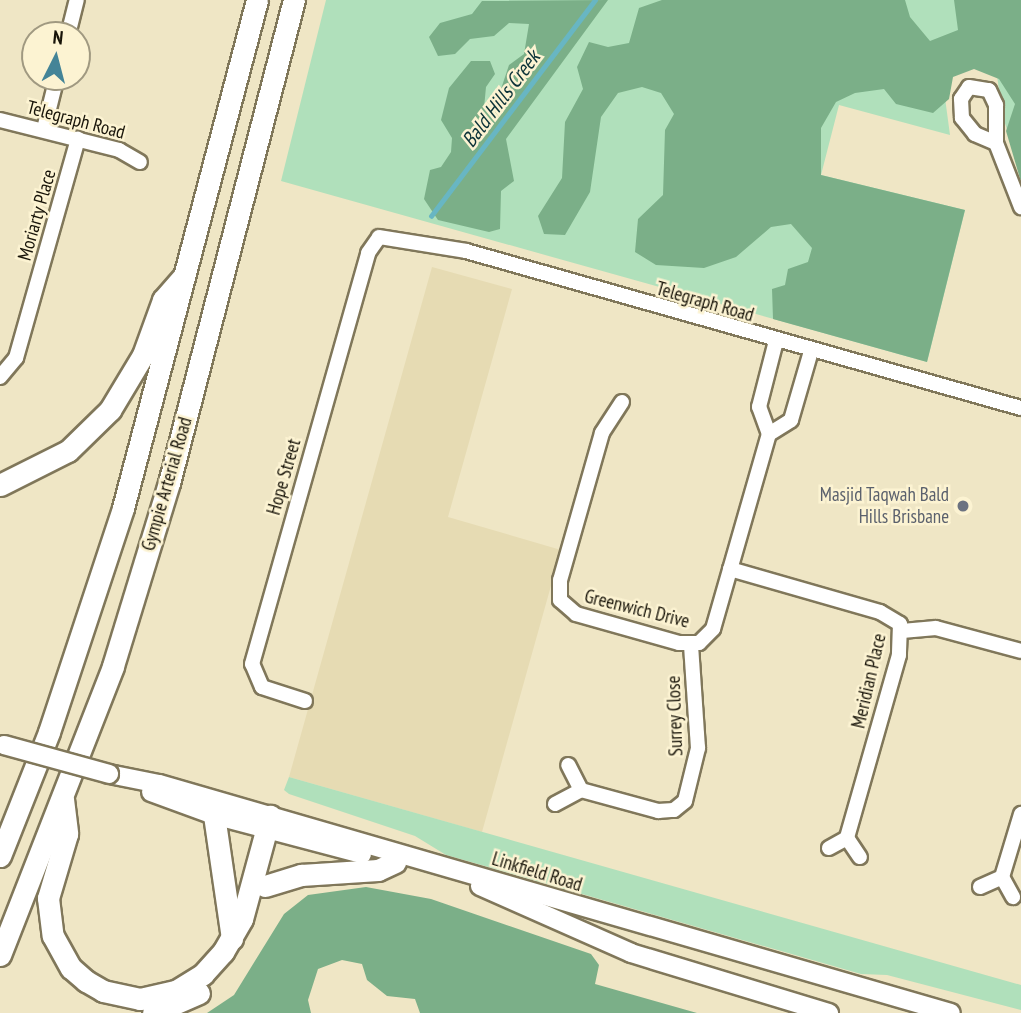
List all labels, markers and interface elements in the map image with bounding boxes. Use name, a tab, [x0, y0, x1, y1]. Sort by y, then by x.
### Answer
north arrow	[21, 21, 91, 91]
text: N	[52, 25, 64, 50]
water label: Bald Hills Creek	[457, 46, 545, 152]
street label: Telegraph Road	[24, 96, 128, 144]
street label: Moriarty Place	[13, 167, 61, 263]
street label: Telegraph Road	[654, 277, 756, 327]
street label: Gympie Arterial Road	[137, 414, 197, 554]
street label: Hope Street	[262, 436, 306, 518]
place label: Masjid Taqwah Bald Hills Brisbane	[819, 484, 949, 528]
marker: Masjid Taqwah Bald Hills Brisbane	[955, 498, 971, 514]
street label: Greenwich Drive	[582, 585, 692, 633]
street label: Meridian Place	[847, 631, 891, 731]
street label: Surrey Close	[662, 675, 688, 757]
street label: Linkfield Road	[489, 848, 585, 896]

